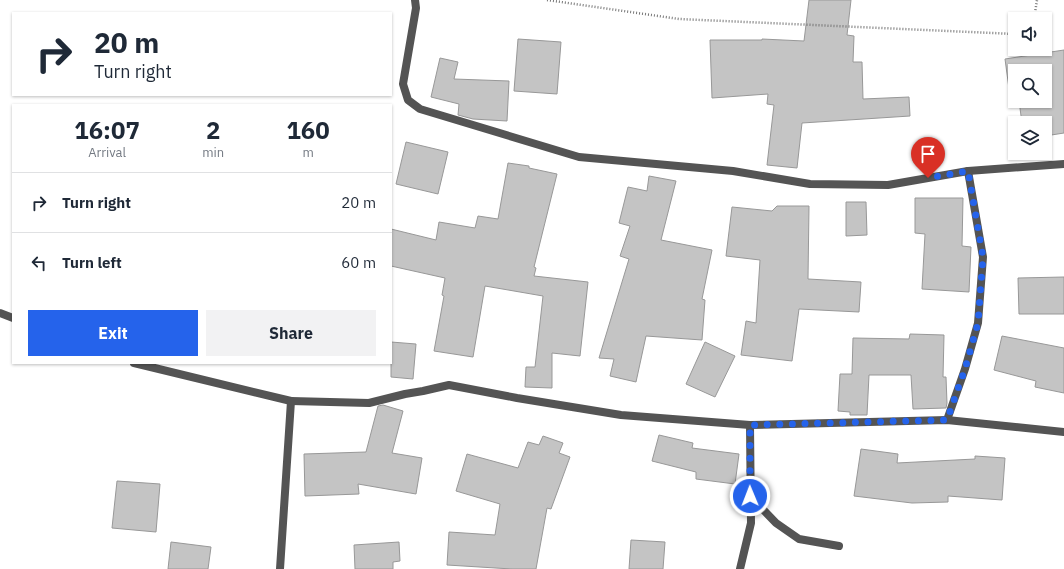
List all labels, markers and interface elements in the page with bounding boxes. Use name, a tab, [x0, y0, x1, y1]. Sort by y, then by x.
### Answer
map controls	[1008, 12, 1052, 160]
button: sound	[1008, 12, 1052, 56]
text: 20 m	[94, 24, 159, 61]
icon: right	[28, 28, 80, 80]
text: Turn right	[94, 60, 172, 83]
button: search	[1008, 64, 1052, 108]
text: 16:07	[74, 114, 140, 146]
text: 2	[206, 114, 220, 146]
text: 160	[286, 114, 330, 146]
button: layers	[1008, 116, 1052, 160]
pin	[911, 137, 945, 178]
icon: arrive	[917, 143, 939, 165]
text: Arrival	[88, 144, 126, 161]
text: min	[202, 144, 224, 161]
text: m	[302, 144, 314, 161]
icon: right	[28, 192, 50, 214]
text: Turn right	[62, 193, 131, 212]
text: 20 m	[341, 193, 376, 212]
icon: left	[28, 252, 50, 274]
text: Turn left	[62, 253, 122, 272]
text: 60 m	[341, 253, 376, 272]
button: Exit	[28, 310, 198, 356]
button: Share	[206, 310, 376, 356]
position arrow	[729, 475, 771, 517]

